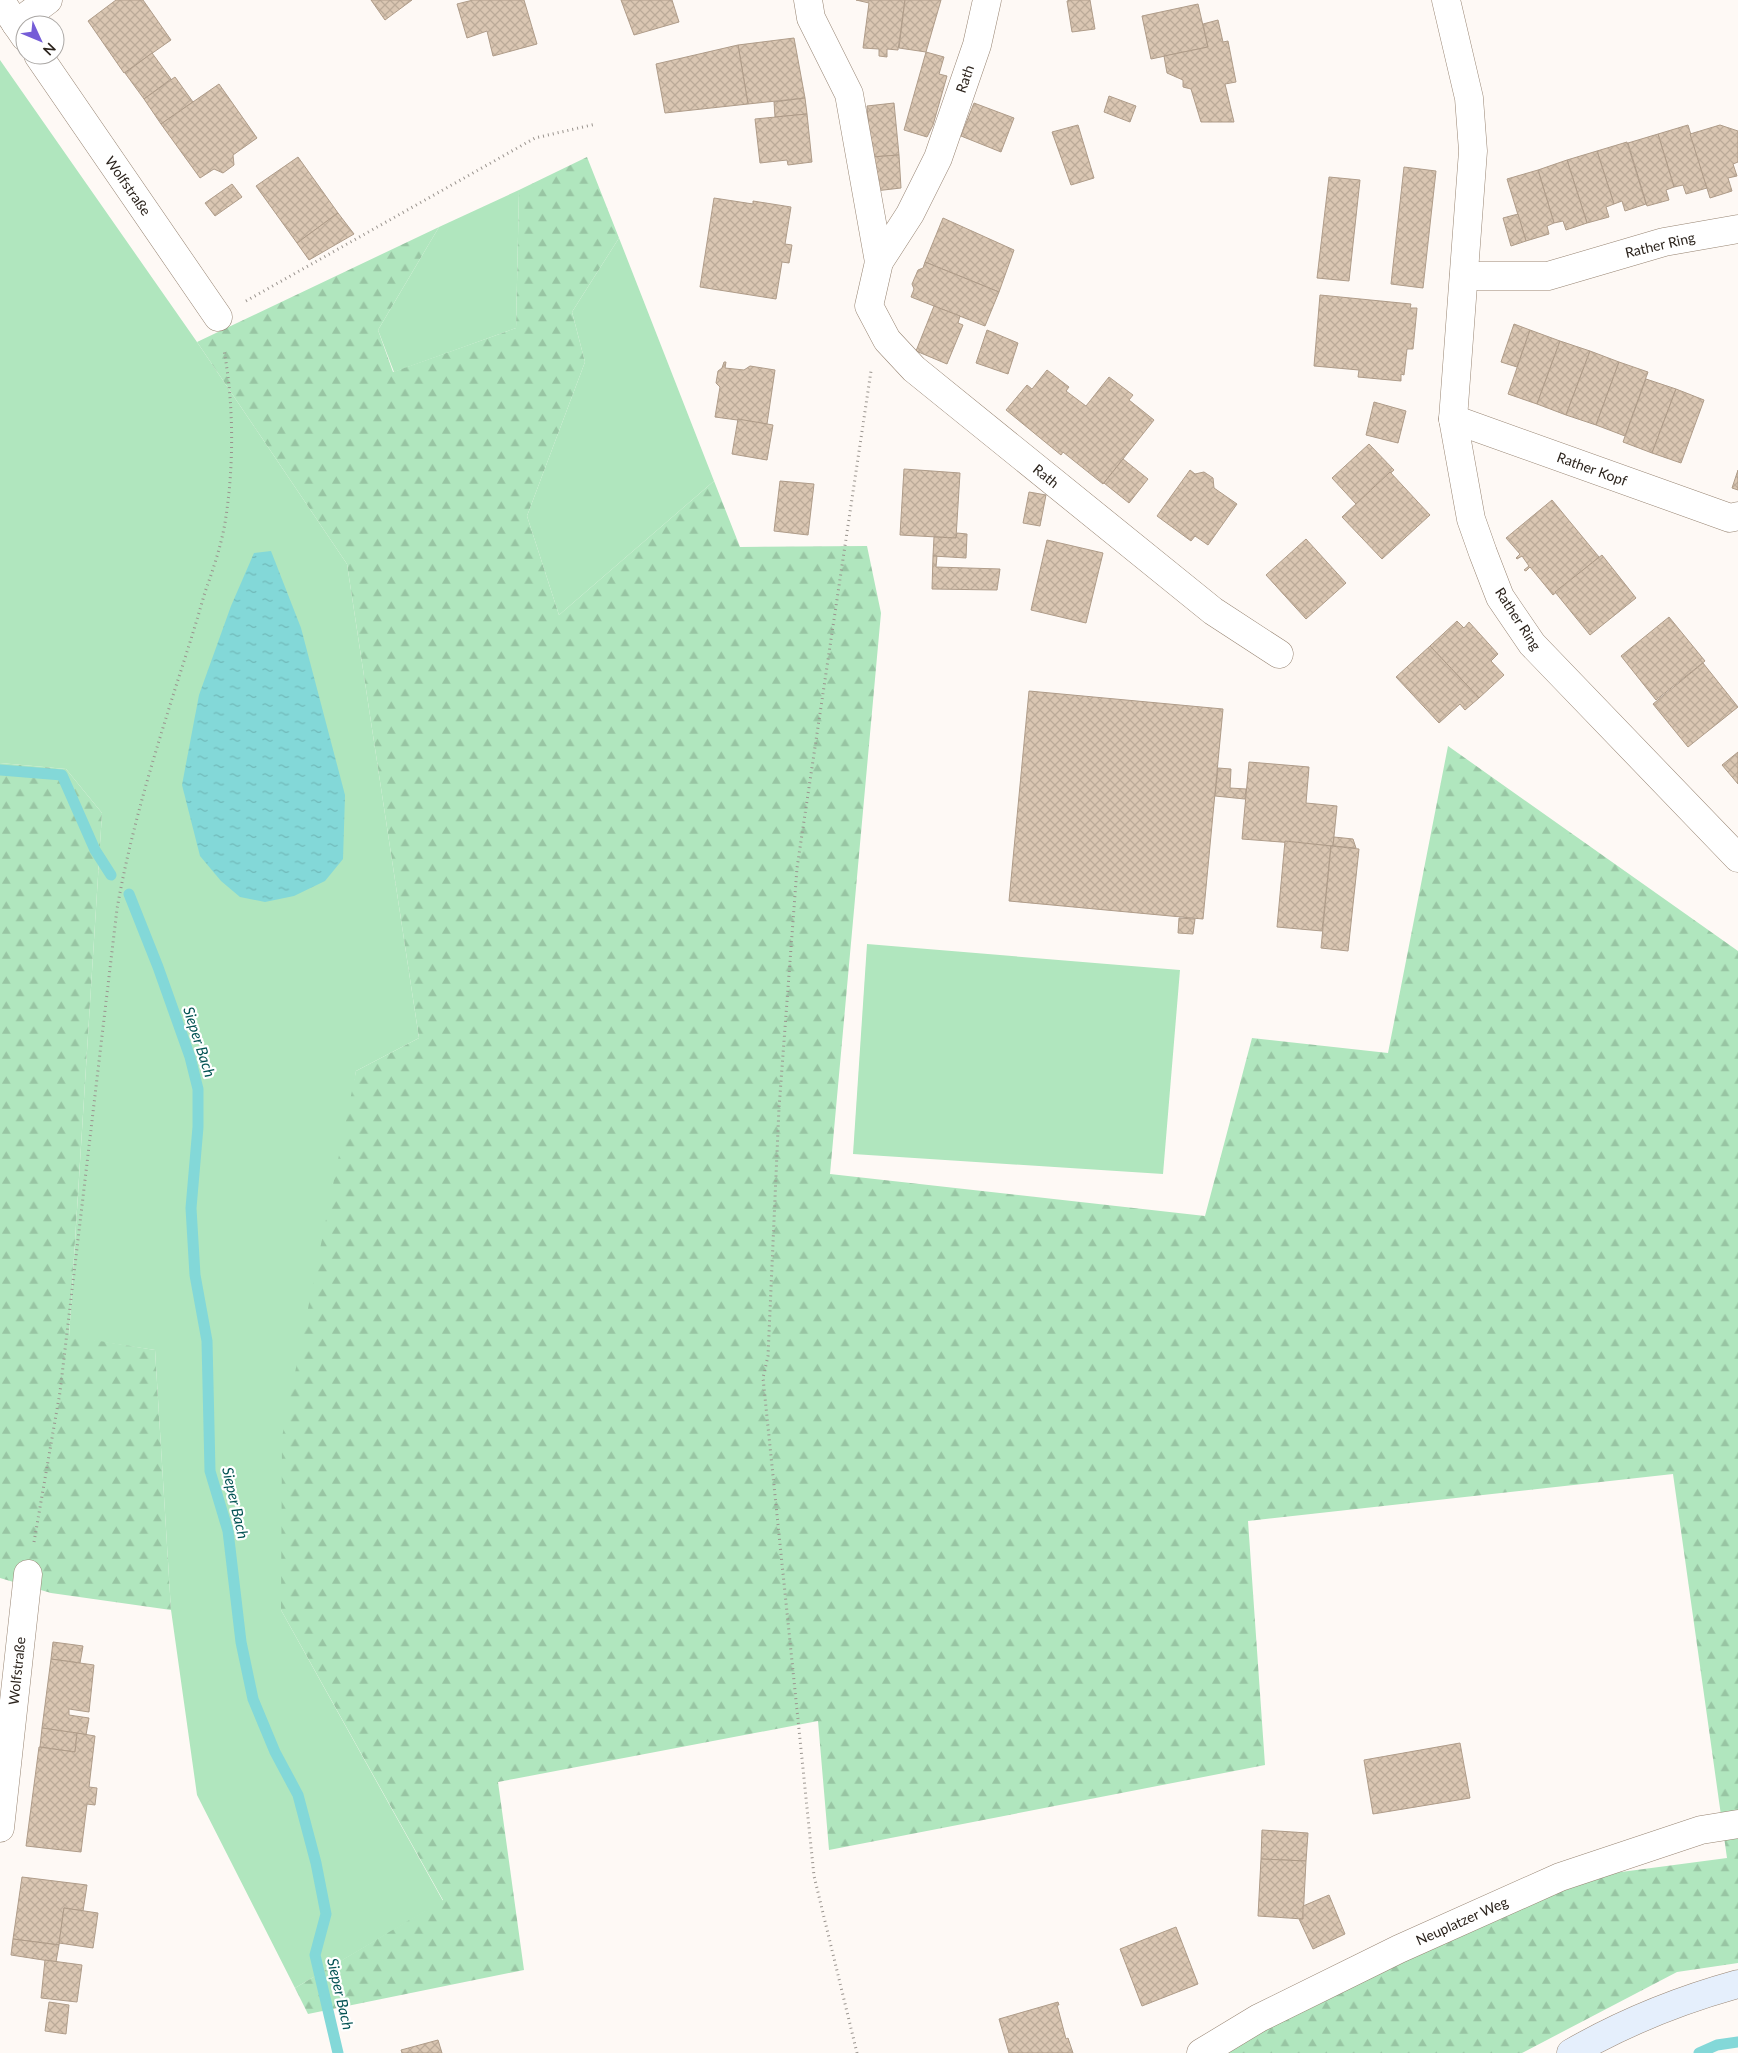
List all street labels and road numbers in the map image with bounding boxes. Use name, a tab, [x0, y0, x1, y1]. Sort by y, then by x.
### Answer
street label: Rath	[952, 63, 977, 95]
street label: Wolfstraße	[102, 153, 155, 219]
street label: Rather Ring	[1623, 228, 1697, 261]
street label: Rather Kopf	[1555, 448, 1630, 489]
street label: Rath	[1030, 460, 1063, 491]
street label: Rather Ring	[1492, 584, 1545, 653]
street label: Wolfstraße	[4, 1636, 29, 1706]
street label: Neuplatzer Weg	[1413, 1893, 1510, 1948]

